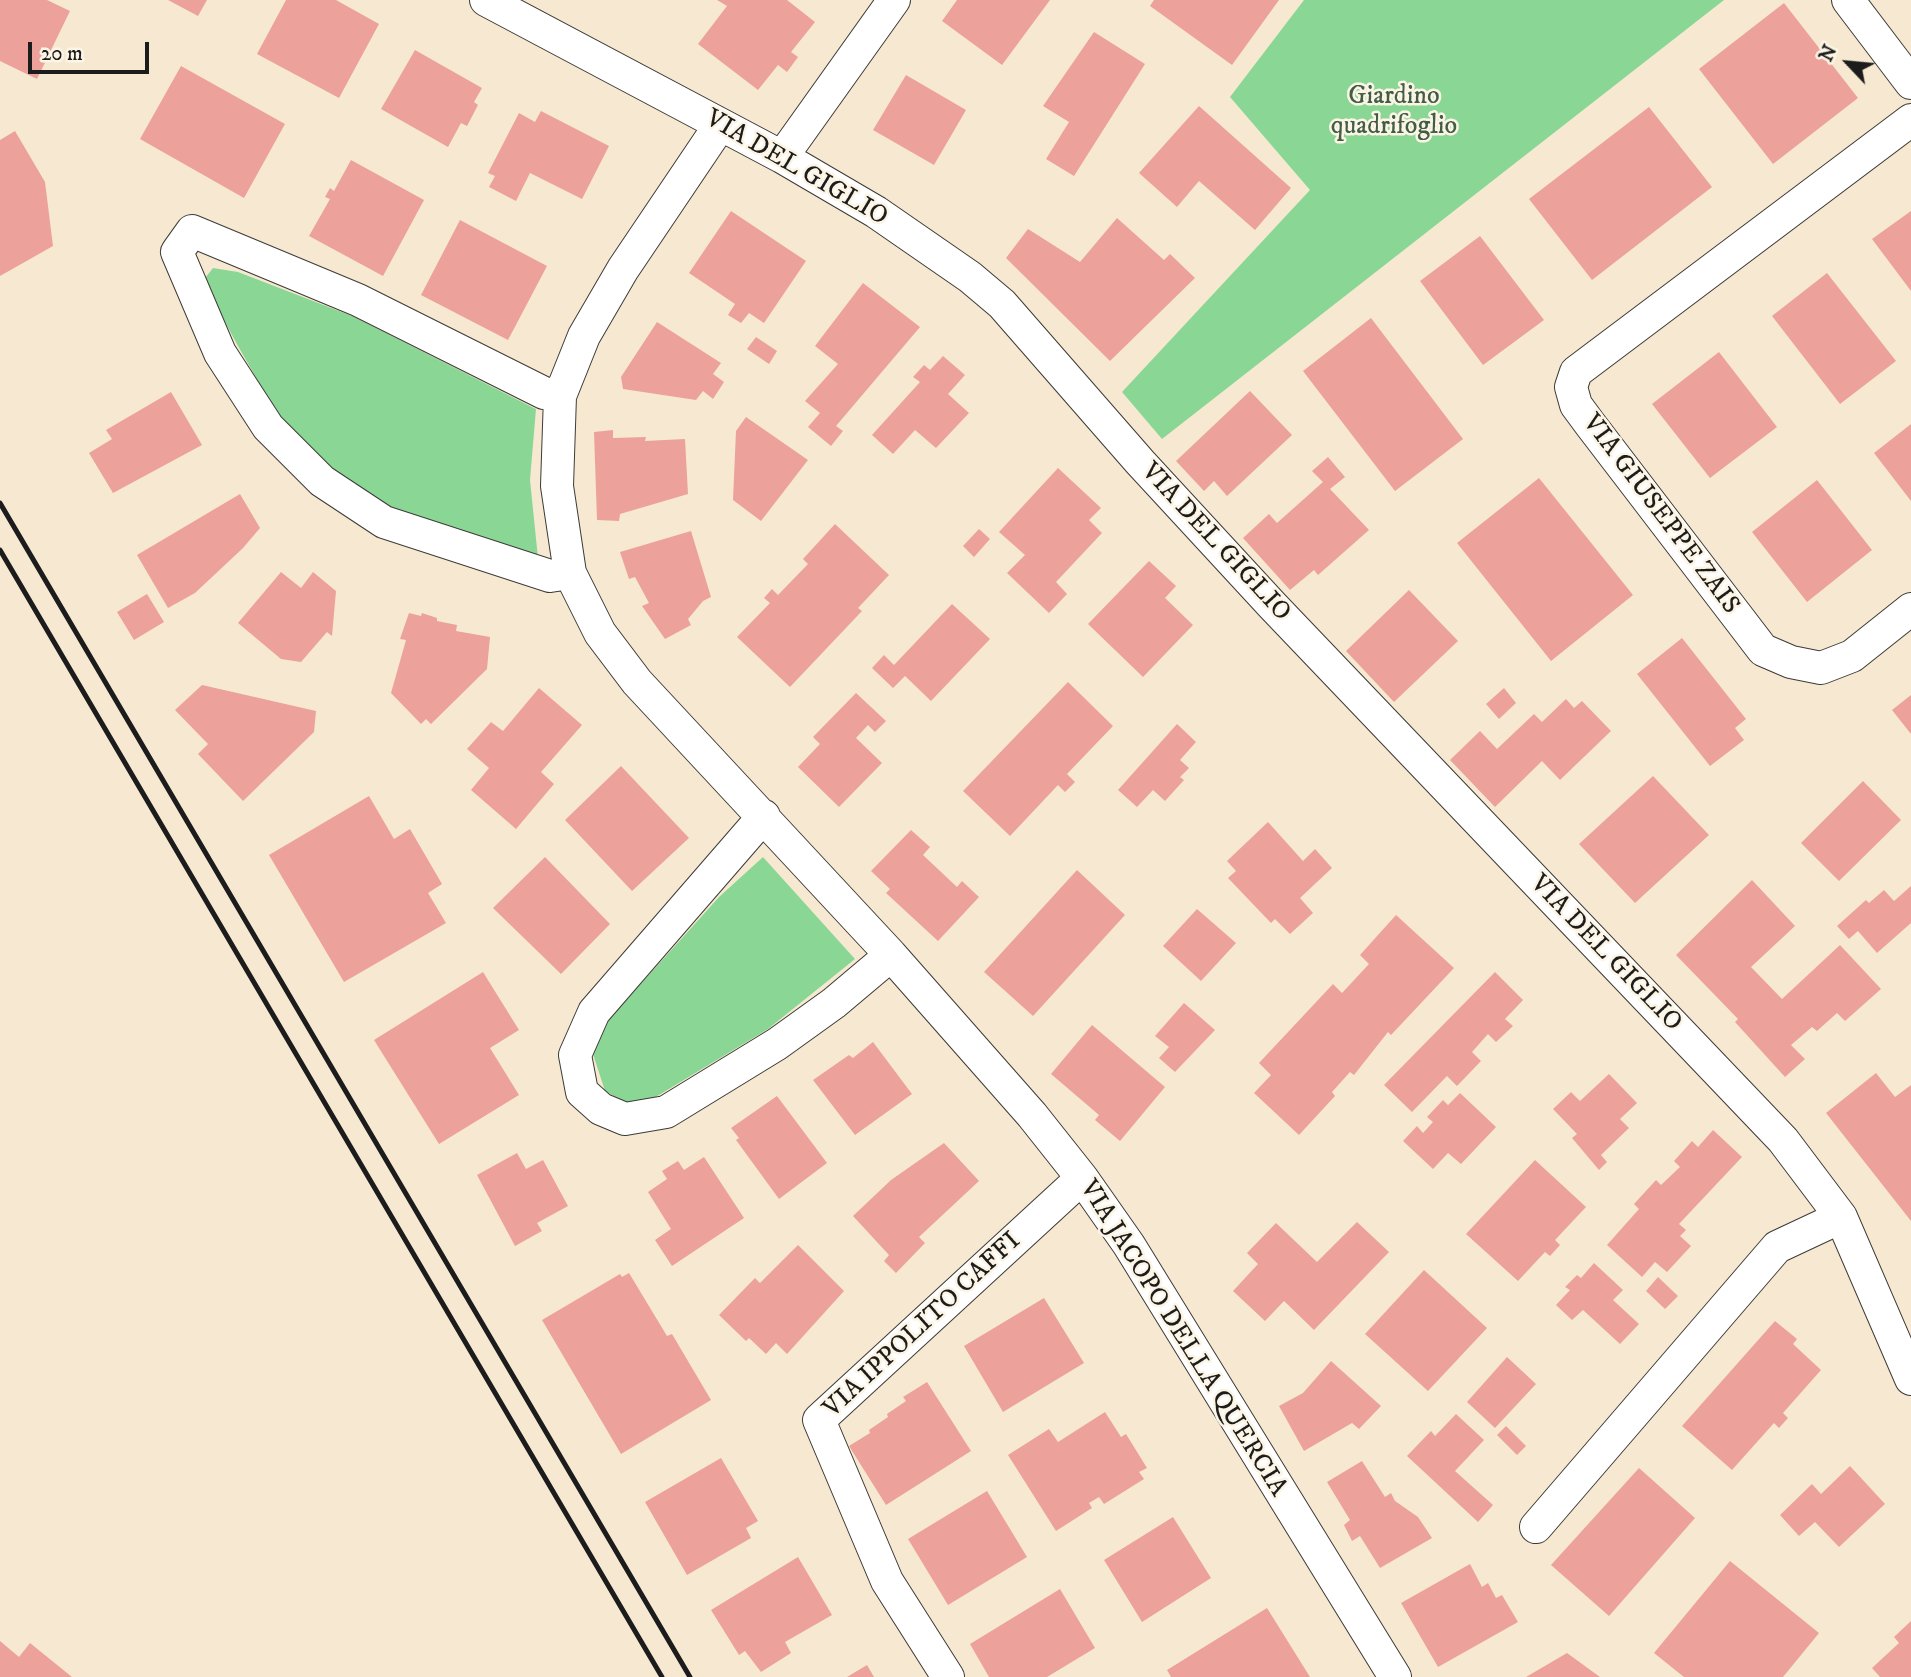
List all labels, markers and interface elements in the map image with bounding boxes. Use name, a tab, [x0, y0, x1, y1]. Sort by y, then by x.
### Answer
scale bar	[32, 28, 152, 72]
north arrow	[1813, 28, 1883, 98]
text: 20 m	[41, 41, 83, 67]
text: N	[1815, 42, 1842, 66]
park label: Giardino quadrifoglio	[1331, 82, 1457, 144]
street label: VIA DEL GIGLIO	[699, 104, 893, 234]
street label: VIA GIUSEPPE ZAIS	[1575, 409, 1745, 621]
street label: VIA DEL GIGLIO	[1134, 457, 1296, 629]
street label: VIA DEL GIGLIO	[1522, 869, 1688, 1039]
street label: VIA JACOPO DELLA QUERCIA	[1072, 1175, 1292, 1503]
street label: VIA IPPOLITO CAFFI	[818, 1227, 1028, 1425]

